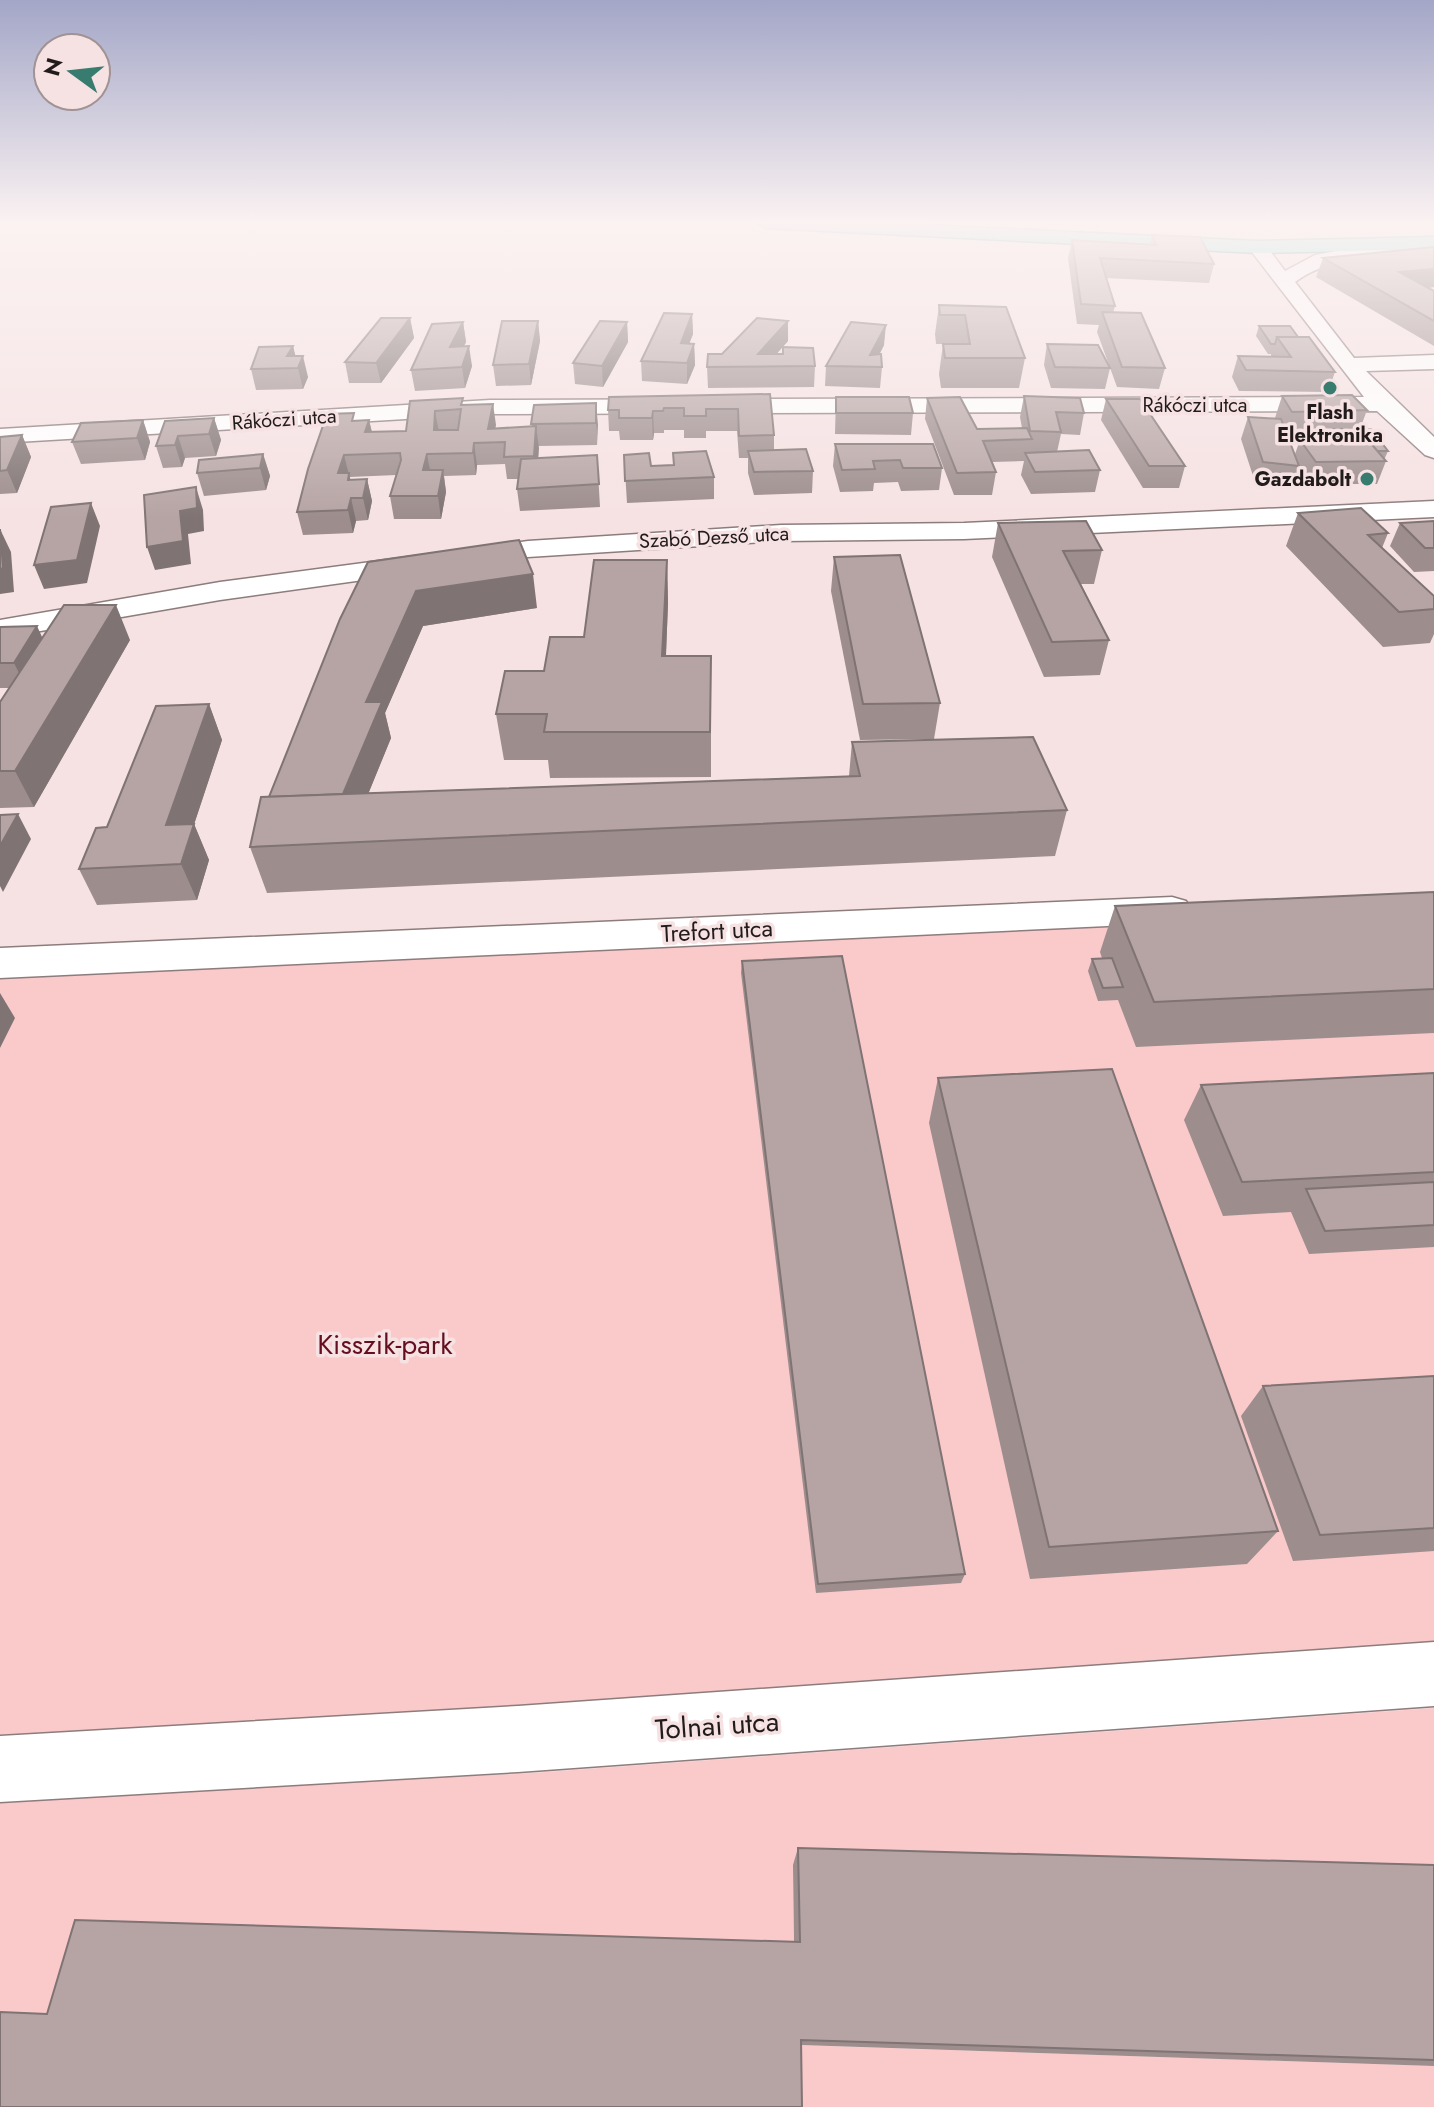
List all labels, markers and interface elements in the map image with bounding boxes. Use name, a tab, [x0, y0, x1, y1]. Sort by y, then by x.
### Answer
north arrow	[32, 32, 112, 112]
text: N	[35, 54, 70, 79]
marker: Flash Elektronika	[1321, 379, 1339, 397]
street label: Rákóczi utca	[1143, 391, 1247, 420]
place label: Flash Elektronika	[1277, 398, 1383, 450]
street label: Rákóczi utca	[231, 401, 337, 438]
place label: Gazdabolt	[1254, 465, 1352, 494]
marker: Gazdabolt	[1358, 470, 1376, 488]
street label: Szabó Dezső utca	[638, 519, 790, 556]
street label: Trefort utca	[660, 910, 774, 951]
park label: Kisszik-park	[317, 1324, 453, 1365]
street label: Tolnai utca	[654, 1701, 780, 1750]

